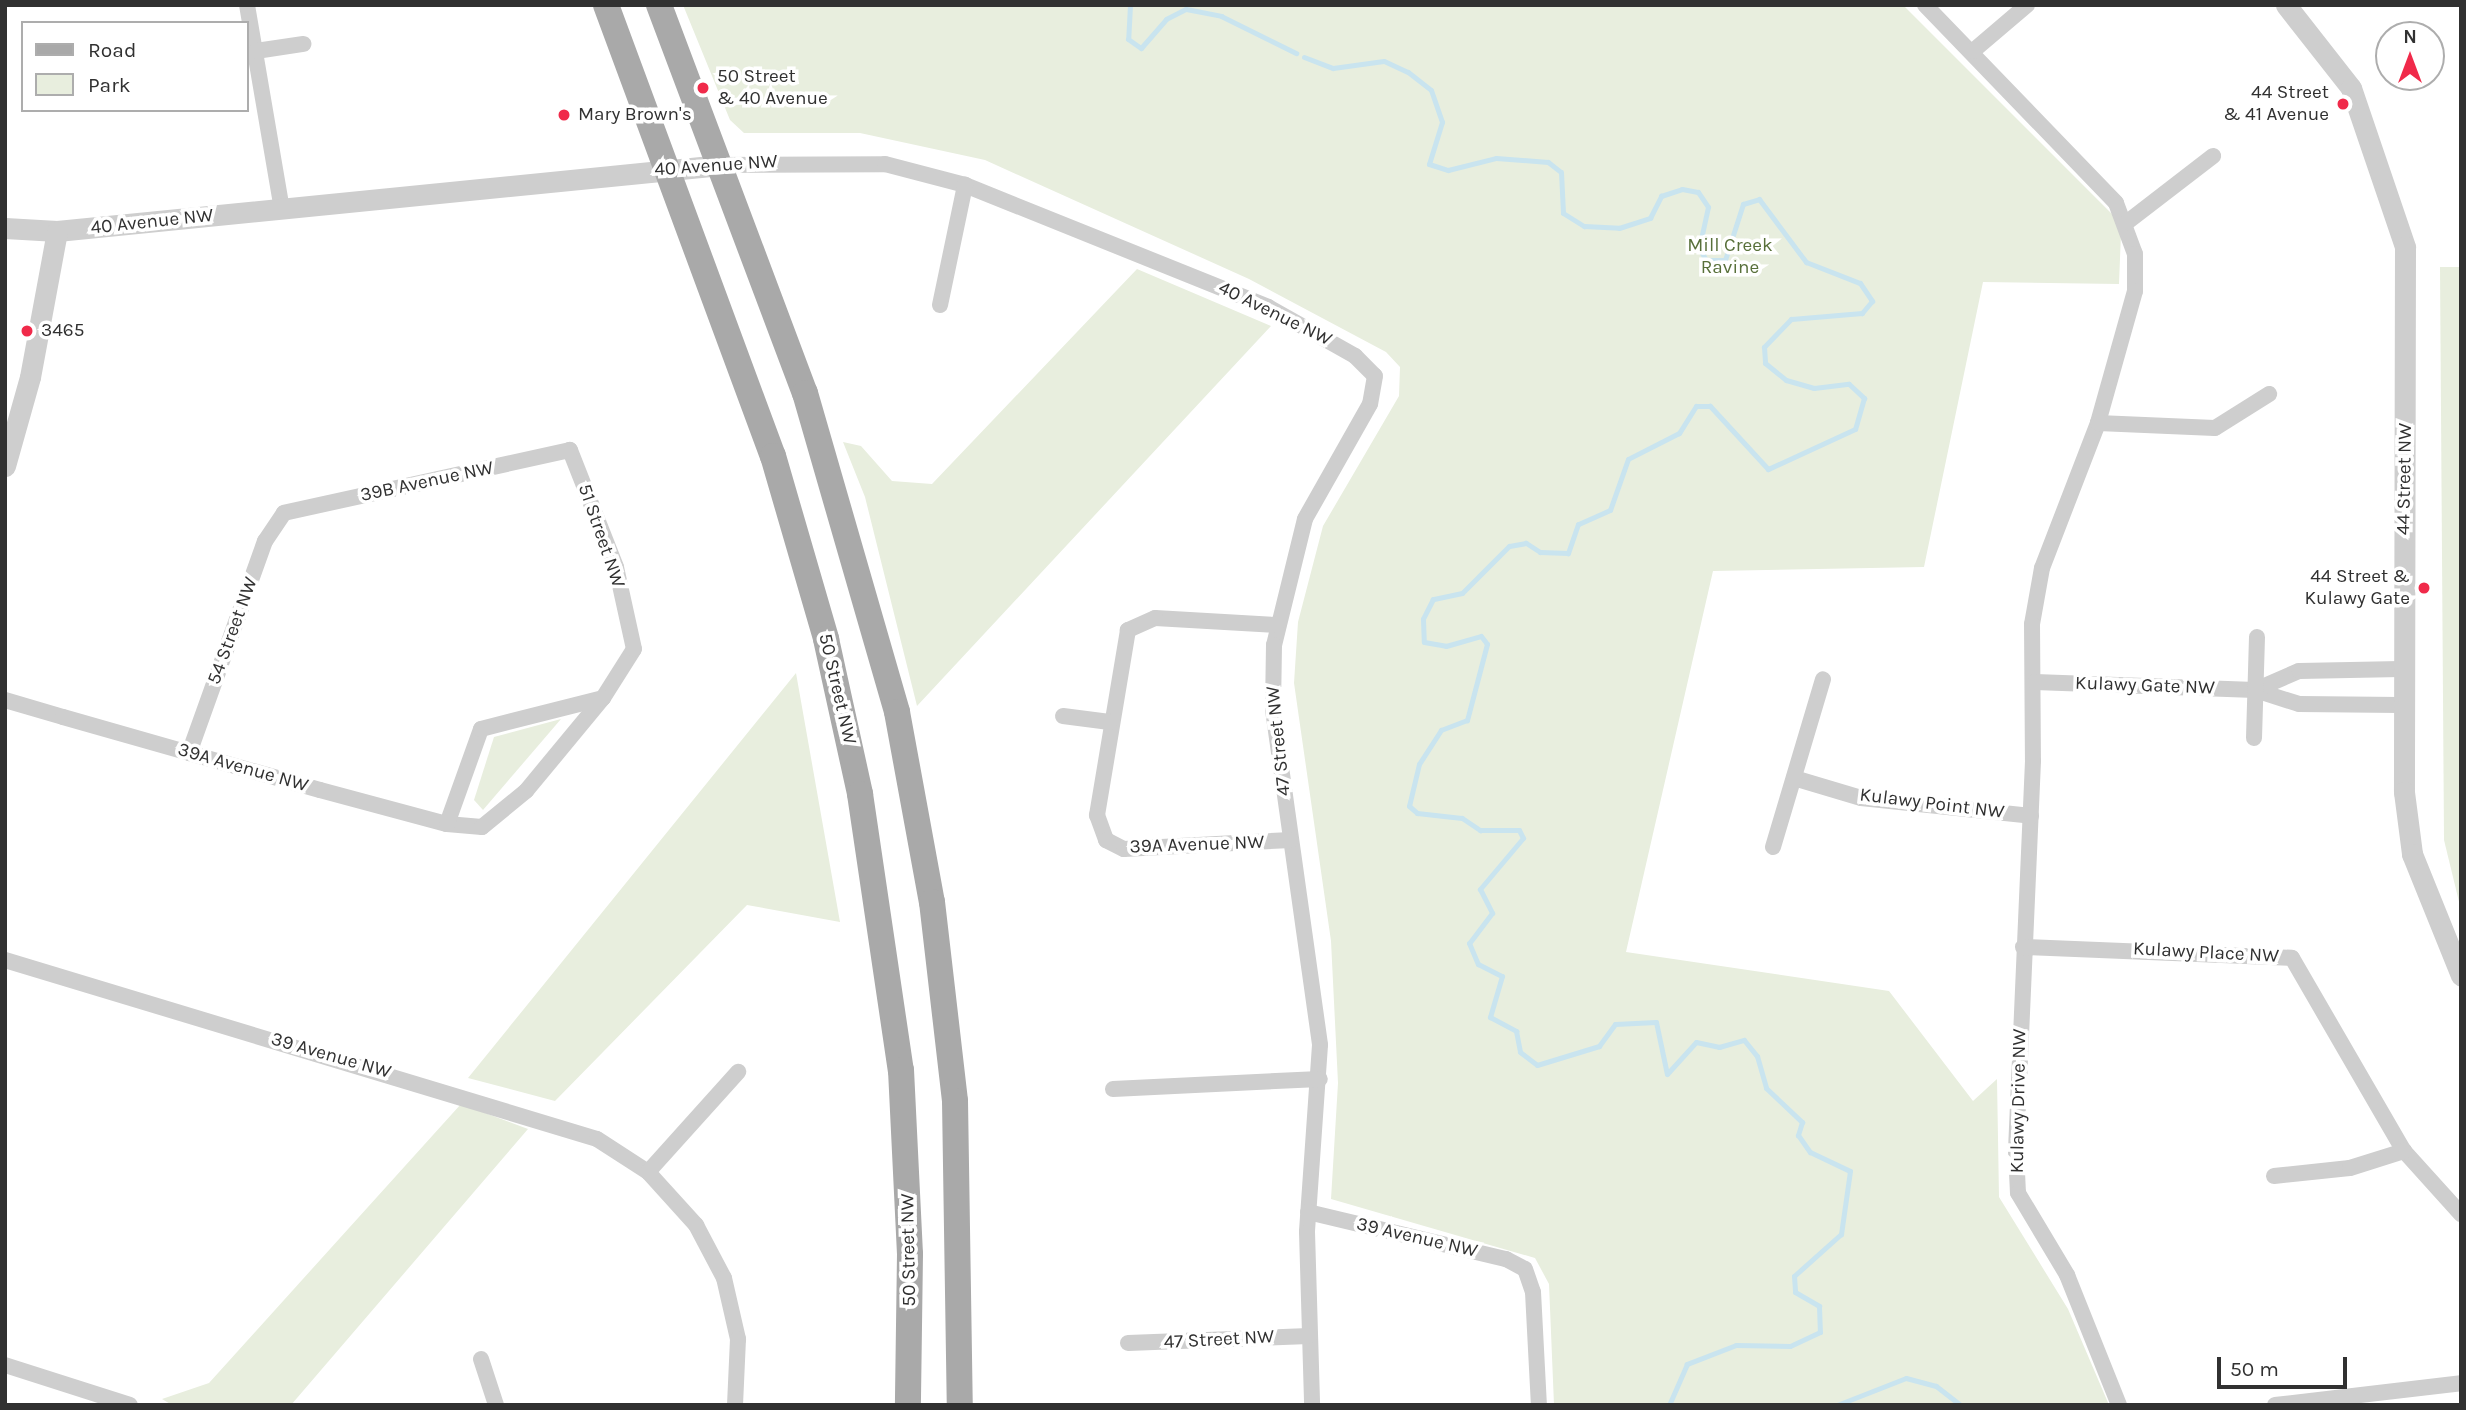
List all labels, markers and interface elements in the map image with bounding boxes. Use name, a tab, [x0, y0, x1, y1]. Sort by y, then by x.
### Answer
legend	[21, 21, 248, 112]
north arrow	[2375, 21, 2445, 91]
text: N	[2403, 26, 2417, 48]
text: Road	[88, 38, 136, 62]
place label: 50 Street & 40 Avenue	[717, 66, 828, 110]
text: Park	[88, 73, 131, 97]
marker: 50 Street & 40 Avenue	[695, 80, 711, 96]
place label: 44 Street & 41 Avenue	[2223, 82, 2329, 126]
marker: 44 Street & 41 Avenue	[2335, 96, 2351, 112]
place label: Mary Brown's	[578, 104, 692, 126]
marker: Mary Brown's	[556, 107, 572, 123]
street label: 40 Avenue NW	[654, 150, 778, 182]
street label: 40 Avenue NW	[89, 204, 215, 240]
park label: Mill Creek Ravine	[1687, 235, 1773, 279]
street label: 40 Avenue NW	[1215, 277, 1335, 351]
place label: 3465	[41, 320, 84, 342]
marker: 3465	[19, 323, 35, 339]
street label: 44 Street NW	[2393, 423, 2417, 535]
street label: 39B Avenue NW	[358, 457, 496, 507]
street label: 51 Street NW	[573, 481, 629, 591]
place label: 44 Street & Kulawy Gate	[2304, 566, 2410, 610]
street label: 54 Street NW	[203, 574, 263, 688]
marker: 44 Street & Kulawy Gate	[2416, 580, 2432, 596]
street label: 50 Street NW	[813, 631, 861, 747]
street label: Kulawy Gate NW	[2075, 672, 2215, 700]
street label: 47 Street NW	[1262, 685, 1296, 797]
street label: 39A Avenue NW	[175, 738, 311, 798]
street label: Kulawy Point NW	[1858, 784, 2006, 824]
street label: 39A Avenue NW	[1129, 831, 1265, 859]
street label: Kulawy Place NW	[2132, 938, 2280, 968]
street label: 39 Avenue NW	[268, 1028, 394, 1084]
street label: Kulawy Drive NW	[2006, 1028, 2032, 1174]
street label: 50 Street NW	[897, 1193, 921, 1307]
street label: 39 Avenue NW	[1354, 1213, 1480, 1263]
street label: 47 Street NW	[1163, 1326, 1275, 1354]
scale bar	[2221, 1344, 2350, 1388]
text: 50 m	[2230, 1357, 2279, 1381]

